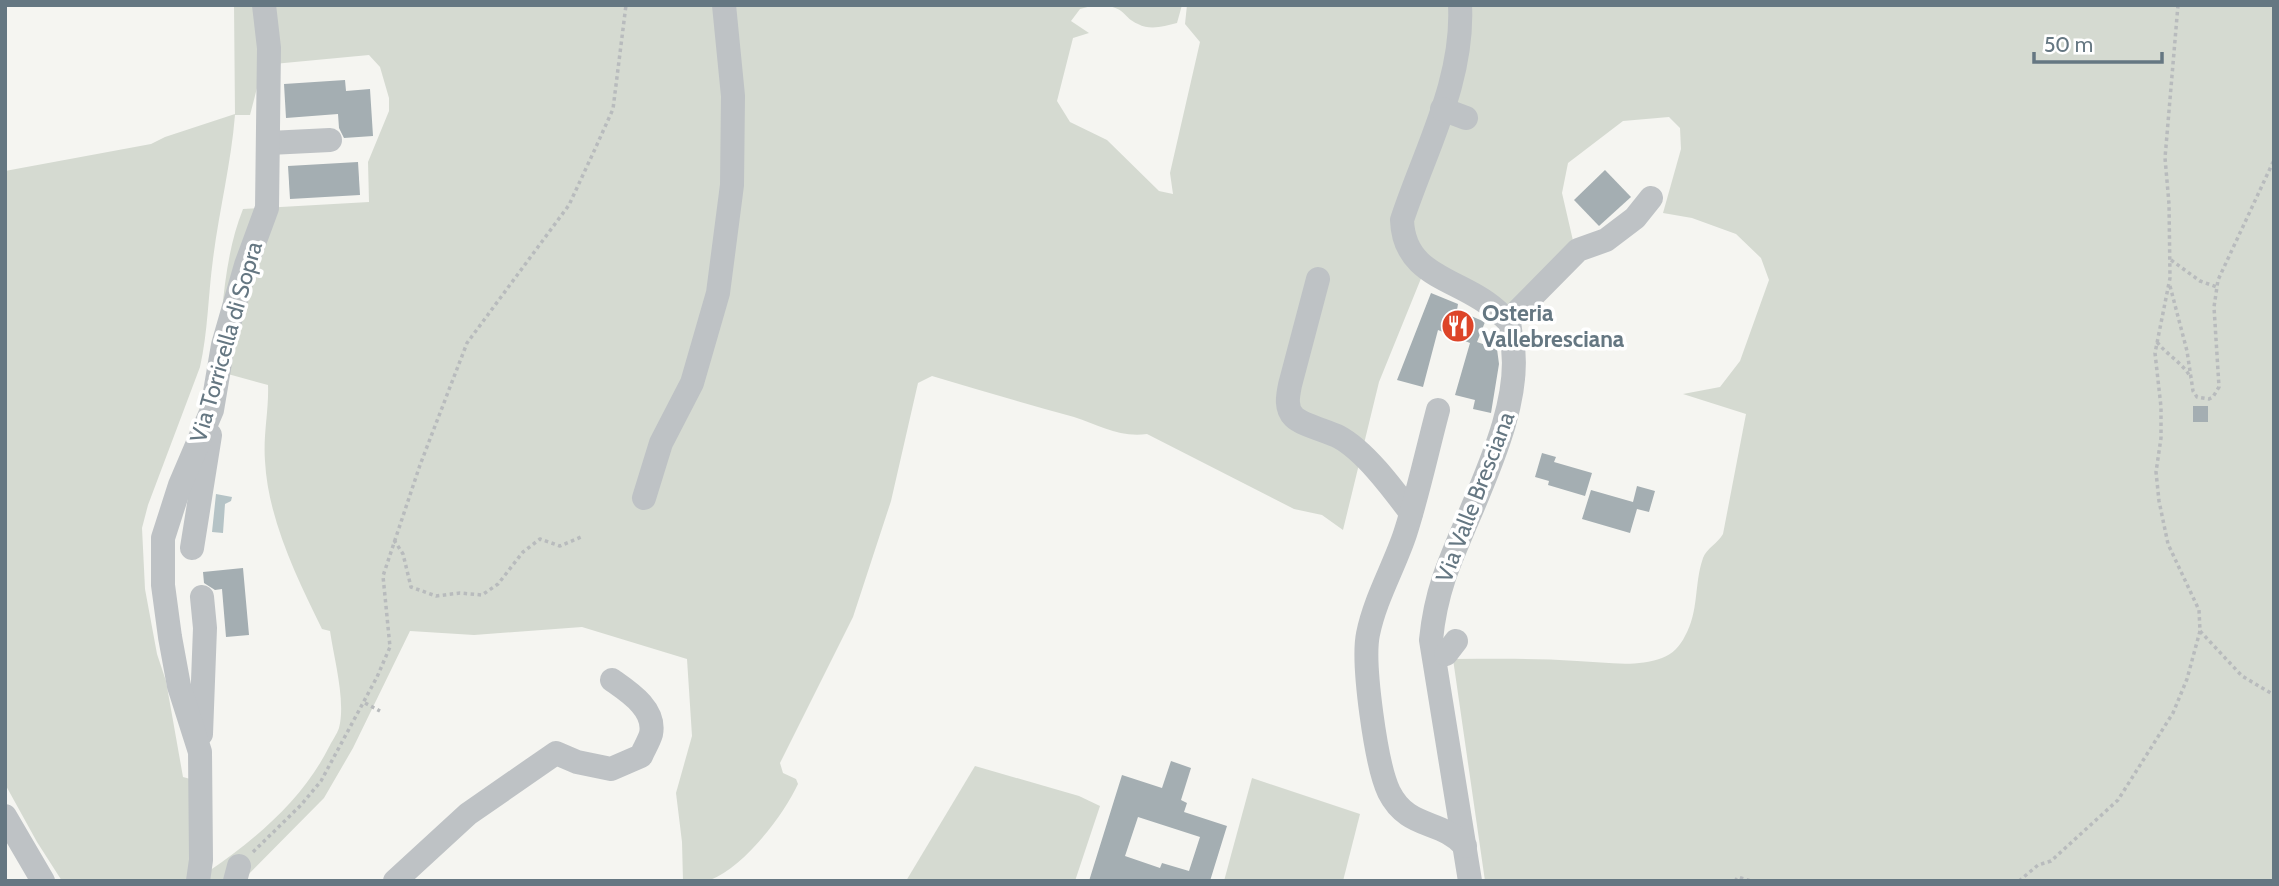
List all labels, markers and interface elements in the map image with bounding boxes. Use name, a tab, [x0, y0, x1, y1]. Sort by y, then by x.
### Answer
scale bar	[2034, 21, 2162, 65]
text: 50 m	[2044, 32, 2093, 57]
street label: Via Torricella di Sopra	[184, 238, 268, 446]
place label: Osteria Vallebresciana	[1482, 299, 1625, 353]
restaurant icon: Osteria Vallebresciana	[1439, 307, 1477, 345]
street label: Via Valle Bresciana	[1430, 408, 1520, 586]

